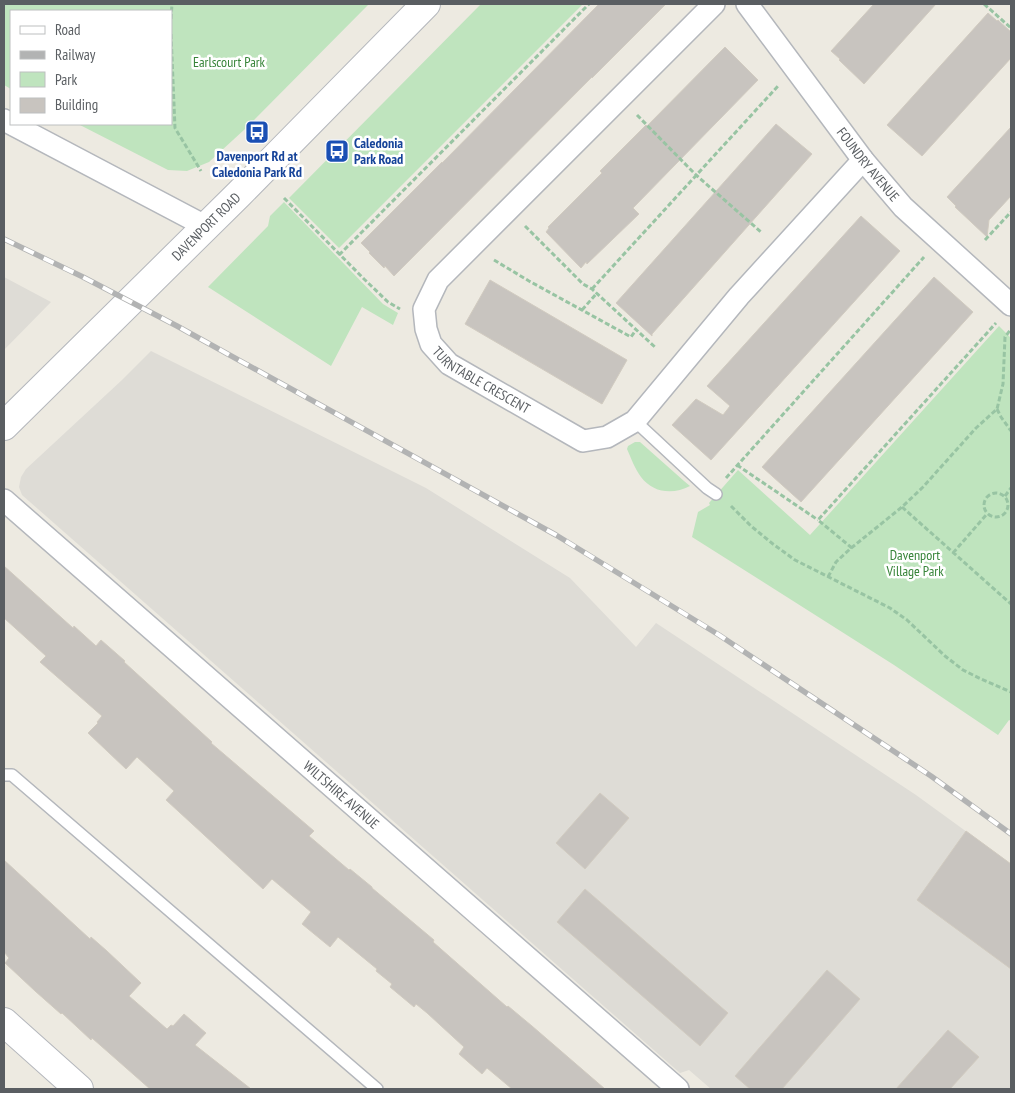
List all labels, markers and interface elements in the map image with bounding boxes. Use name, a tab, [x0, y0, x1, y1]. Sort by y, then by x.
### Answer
legend	[10, 10, 172, 125]
text: Road	[55, 20, 81, 39]
text: Railway	[55, 45, 96, 64]
park label: Earlscourt Park	[193, 53, 266, 71]
text: Park	[55, 70, 77, 89]
text: Building	[55, 95, 98, 114]
bus stop icon: Davenport Rd at Caledonia Park Rd	[244, 119, 270, 145]
street label: FOUNDRY AVENUE	[833, 124, 903, 205]
place label: Caledonia Park Road	[354, 134, 403, 168]
bus stop icon: Caledonia Park Road	[324, 138, 350, 164]
place label: Davenport Rd at Caledonia Park Rd	[212, 147, 302, 181]
street label: DAVENPORT ROAD	[168, 189, 244, 264]
street label: TURNTABLE CRESCENT	[428, 343, 534, 418]
park label: Davenport Village Park	[885, 546, 944, 580]
street label: WILTSHIRE AVENUE	[300, 757, 383, 833]

